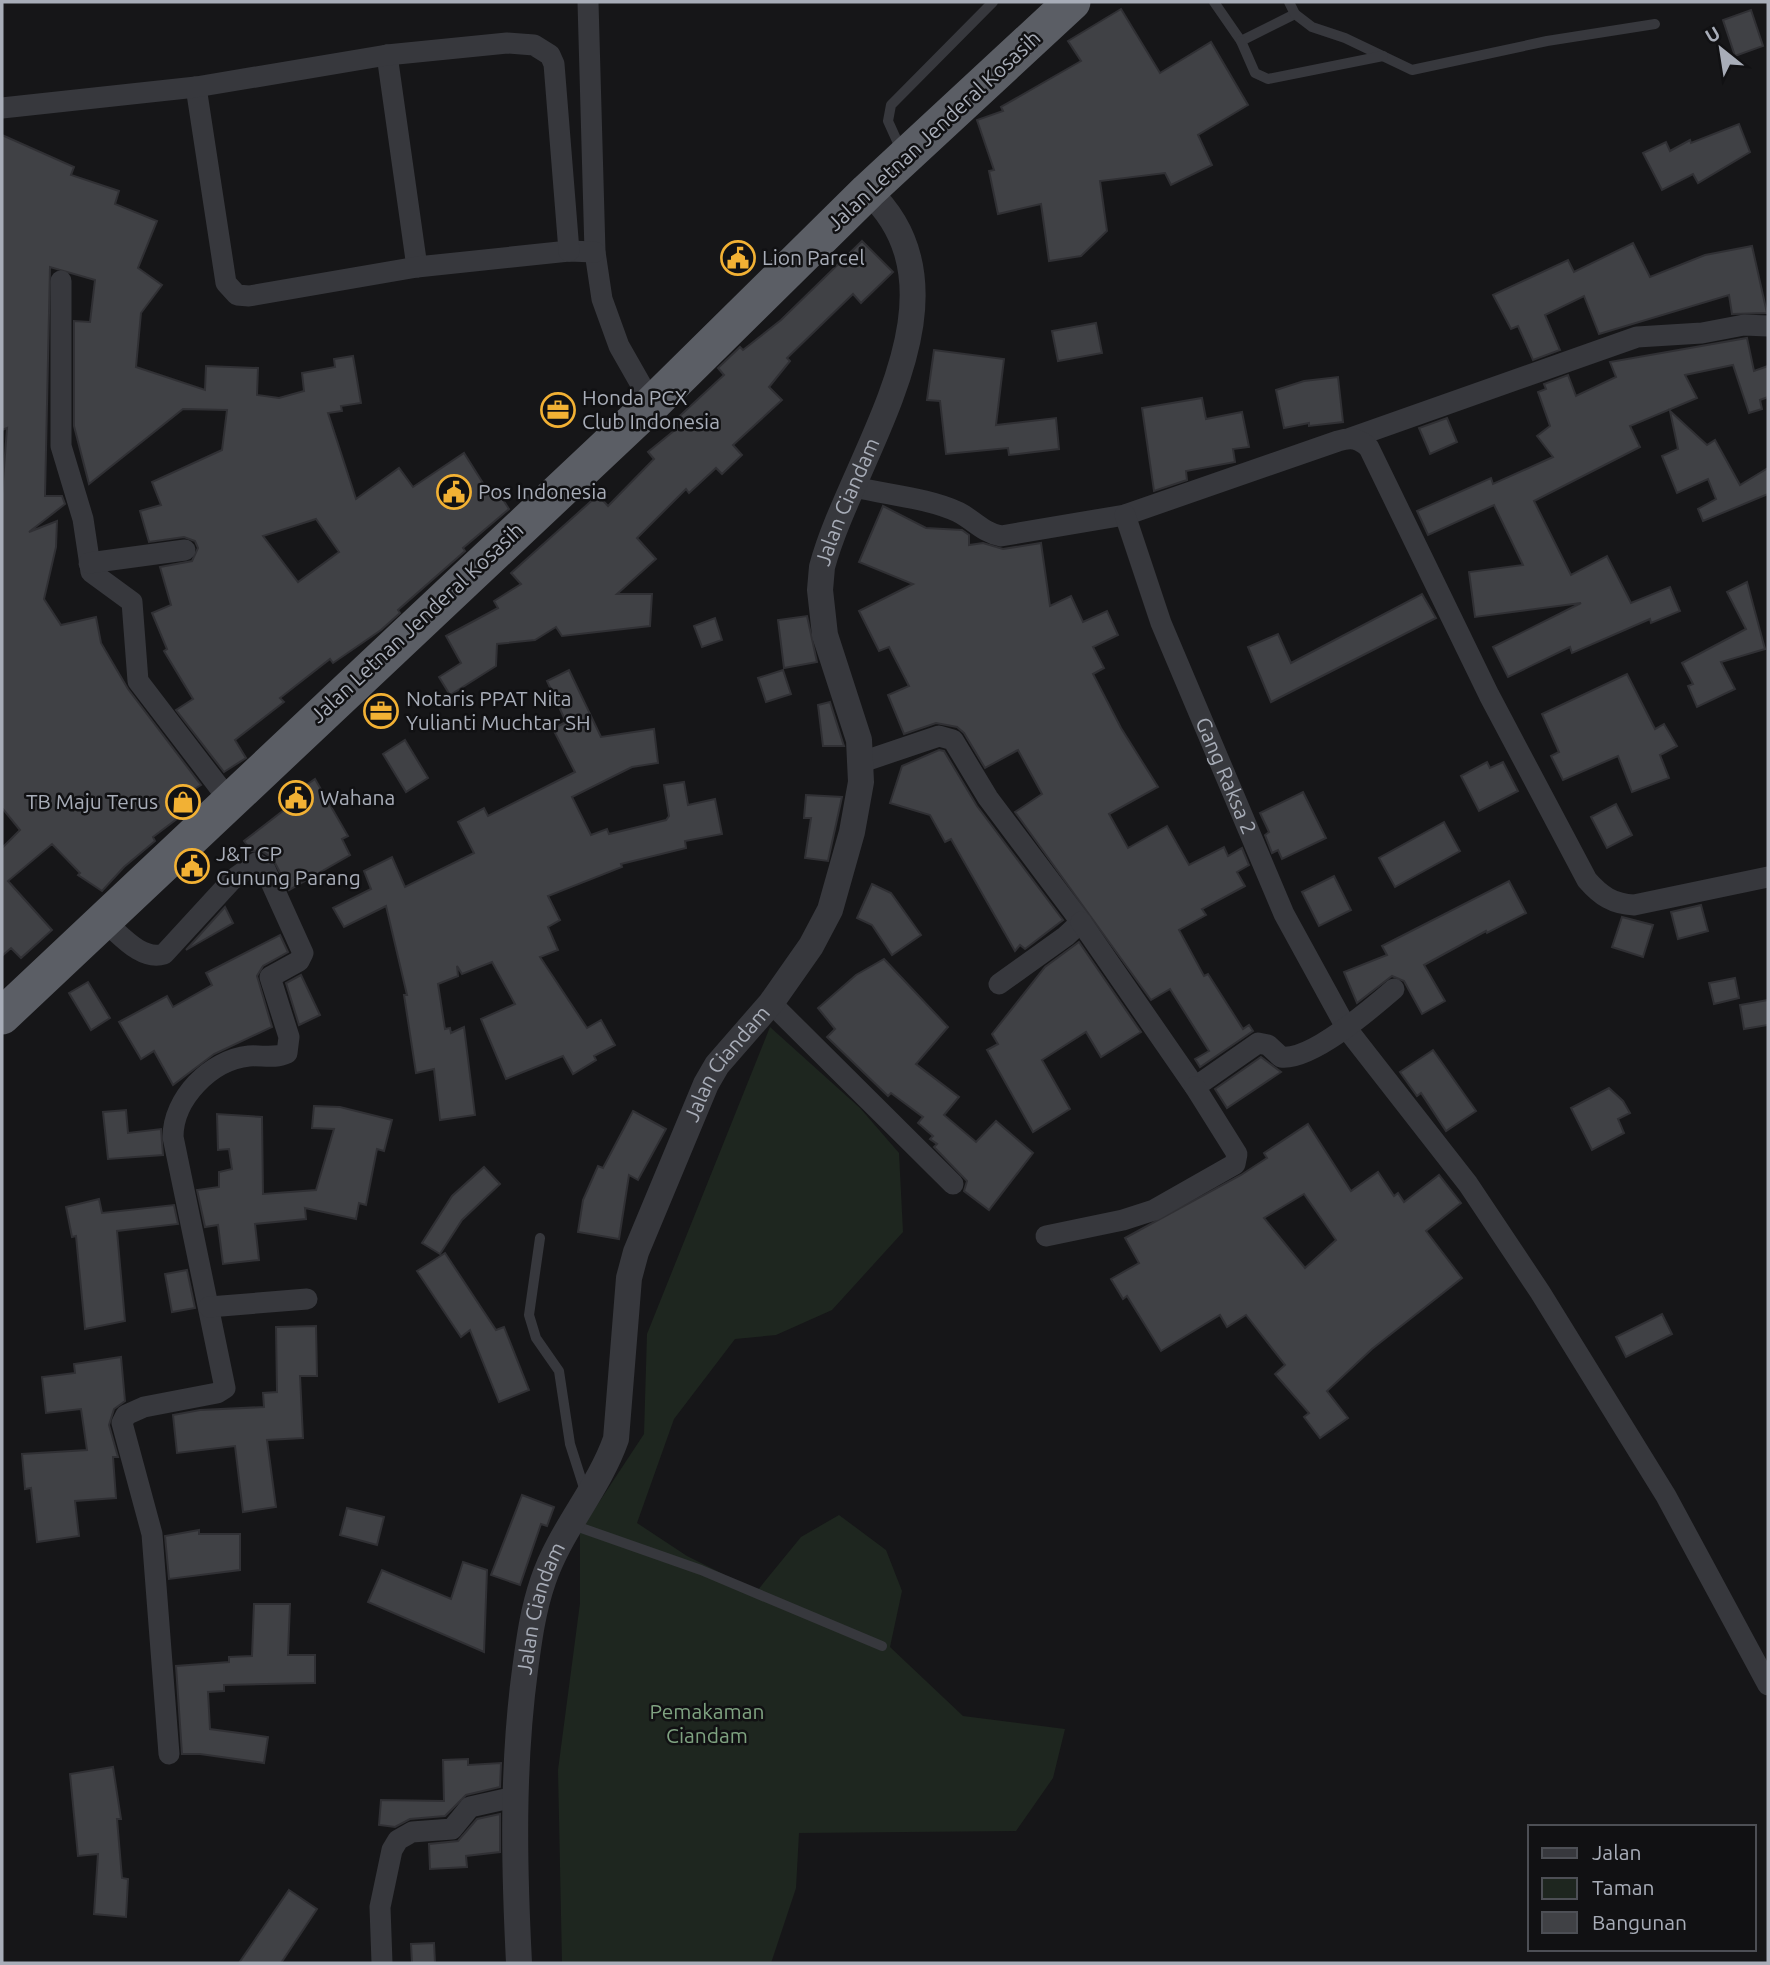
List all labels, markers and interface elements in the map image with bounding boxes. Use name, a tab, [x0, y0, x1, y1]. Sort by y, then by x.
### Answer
north arrow	[1686, 14, 1756, 84]
text: U	[1701, 21, 1724, 47]
street label: Jalan Letnan Jenderal Kosasih	[822, 25, 1045, 235]
public building icon: Lion Parcel	[719, 239, 757, 277]
place label: Lion Parcel	[762, 245, 865, 269]
place label: Honda PCX Club Indonesia	[582, 385, 720, 433]
office icon: Honda PCX Club Indonesia	[539, 391, 577, 429]
street label: Jalan Ciandam	[810, 434, 884, 568]
public building icon: Pos Indonesia	[435, 473, 473, 511]
place label: Pos Indonesia	[478, 479, 607, 503]
street label: Jalan Letnan Jenderal Kosasih	[305, 517, 528, 727]
place label: Notaris PPAT Nita Yulianti Muchtar SH	[406, 686, 591, 734]
office icon: Notaris PPAT Nita Yulianti Muchtar SH	[362, 692, 400, 730]
street label: Gang Raksa 2	[1191, 714, 1262, 838]
public building icon: Wahana	[277, 779, 315, 817]
shop icon: TB Maju Terus	[164, 783, 202, 821]
place label: Wahana	[320, 785, 395, 809]
place label: TB Maju Terus	[26, 789, 158, 813]
place label: J&T CP Gunung Parang	[216, 841, 361, 889]
public building icon: J&T CP Gunung Parang	[173, 847, 211, 885]
street label: Jalan Ciandam	[679, 1000, 774, 1125]
street label: Jalan Ciandam	[512, 1538, 569, 1676]
park label: Pemakaman Ciandam	[650, 1699, 764, 1747]
legend	[1528, 1825, 1756, 1951]
text: Jalan	[1592, 1840, 1641, 1864]
text: Taman	[1592, 1875, 1655, 1899]
text: Bangunan	[1592, 1910, 1687, 1934]

